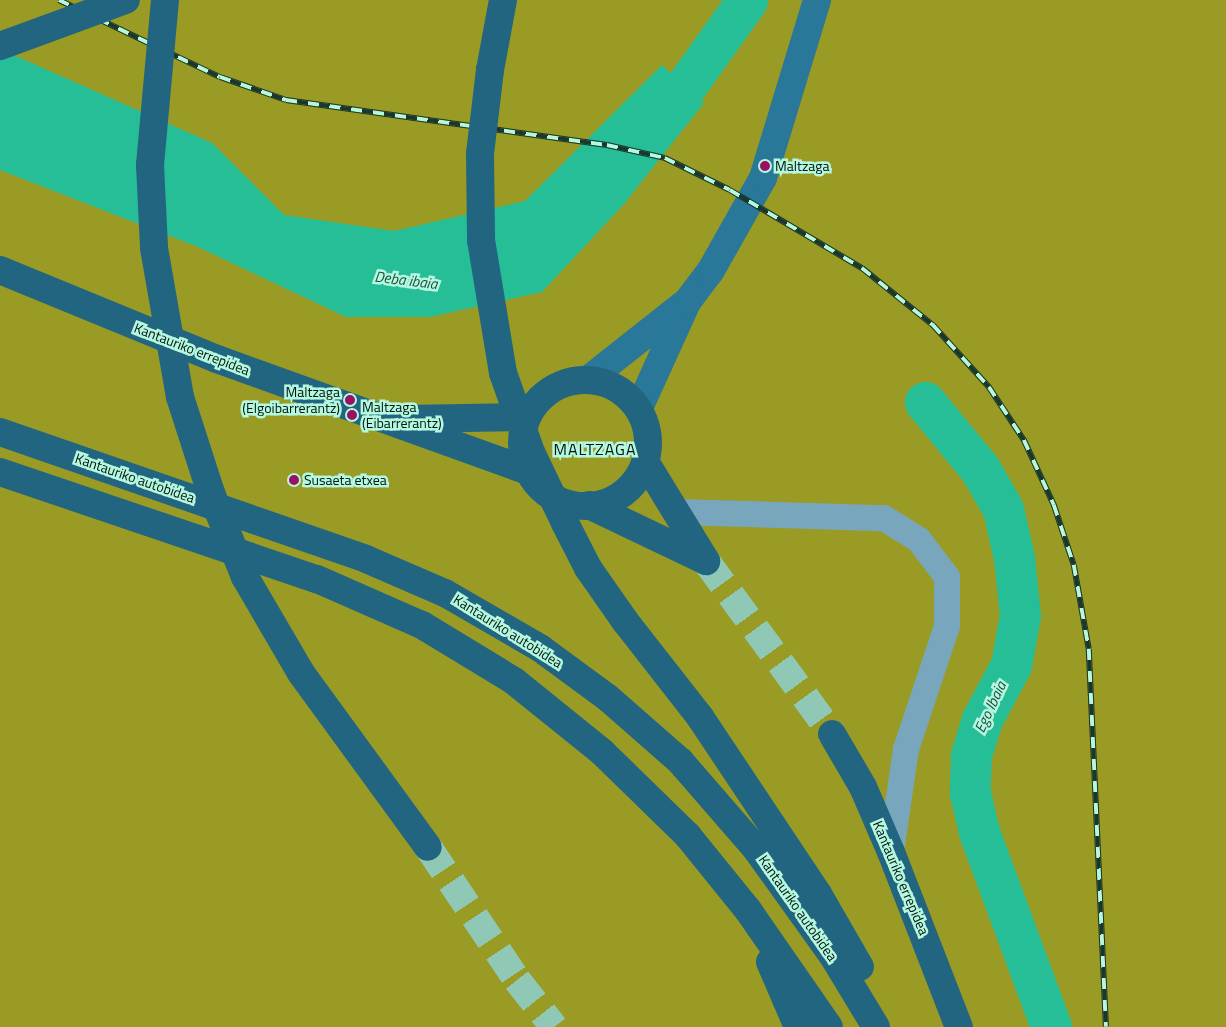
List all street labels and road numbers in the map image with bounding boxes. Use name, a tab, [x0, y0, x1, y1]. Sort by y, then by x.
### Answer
street label: Kantauriko errepidea	[132, 319, 252, 379]
street label: Kantauriko autobidea	[73, 450, 197, 506]
street label: Kantauriko autobidea	[450, 591, 566, 671]
street label: Kantauriko errepidea	[869, 818, 933, 938]
street label: Kantauriko autobidea	[755, 852, 841, 964]

